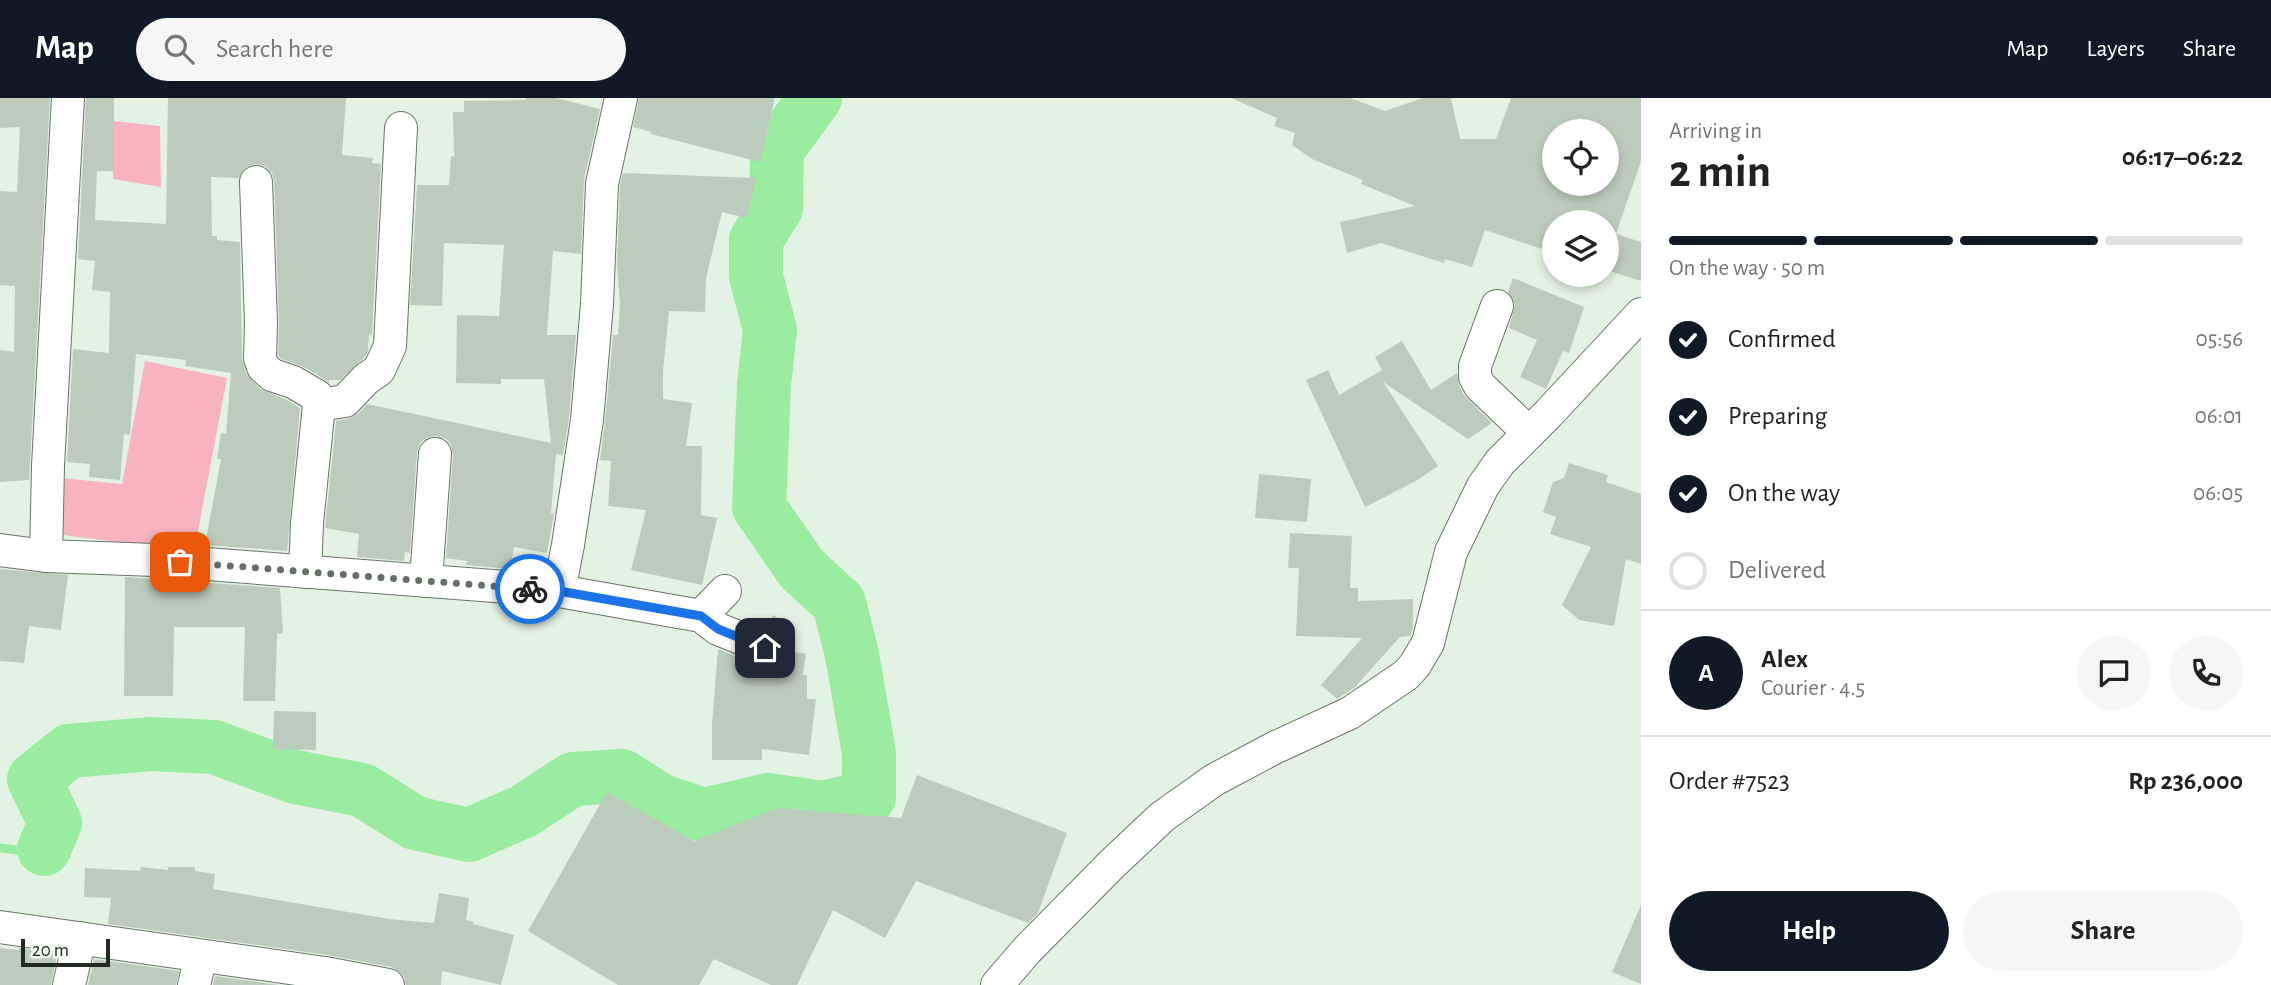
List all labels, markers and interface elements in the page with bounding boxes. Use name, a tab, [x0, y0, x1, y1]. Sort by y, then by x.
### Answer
search box	[136, 18, 626, 81]
icon: search	[160, 30, 198, 68]
text: Map	[35, 32, 94, 65]
text: Search here	[216, 36, 334, 62]
text: Map	[2006, 37, 2048, 61]
text: Layers	[2086, 37, 2145, 61]
text: Share	[2183, 37, 2236, 61]
map controls	[1542, 119, 1619, 287]
button: locate	[1542, 119, 1619, 196]
text: Arriving in	[1669, 120, 1762, 143]
text: 06:17–06:22	[2122, 144, 2243, 170]
text: 2 min	[1669, 149, 1771, 195]
button: layers	[1542, 210, 1619, 287]
text: On the way · 50 m	[1669, 257, 1825, 280]
icon: check	[1669, 321, 1707, 359]
text: Confirmed	[1728, 326, 1836, 352]
text: 05:56	[2196, 328, 2243, 351]
icon: check	[1669, 398, 1707, 436]
text: Preparing	[1728, 403, 1827, 429]
text: 06:01	[2195, 405, 2243, 428]
icon: check	[1669, 475, 1707, 513]
text: On the way	[1728, 480, 1840, 506]
text: 06:05	[2193, 482, 2243, 505]
pin	[150, 532, 210, 592]
icon: bag	[161, 543, 199, 581]
courier	[495, 554, 565, 624]
text: Delivered	[1728, 557, 1826, 583]
icon: bike	[511, 570, 549, 608]
pin	[735, 618, 795, 678]
icon: home	[746, 629, 784, 667]
button: chat	[2077, 636, 2151, 710]
button: phone	[2169, 636, 2243, 710]
text: Alex	[1761, 646, 1808, 672]
text: A	[1698, 660, 1714, 686]
text: Courier · 4.5	[1761, 677, 1865, 700]
text: Order #7523	[1669, 768, 1790, 794]
text: Rp 236,000	[2128, 768, 2243, 794]
button: Help	[1669, 891, 1949, 971]
button: Share	[1963, 891, 2243, 971]
scale bar	[21, 936, 110, 968]
text: 20 m	[32, 941, 69, 960]

